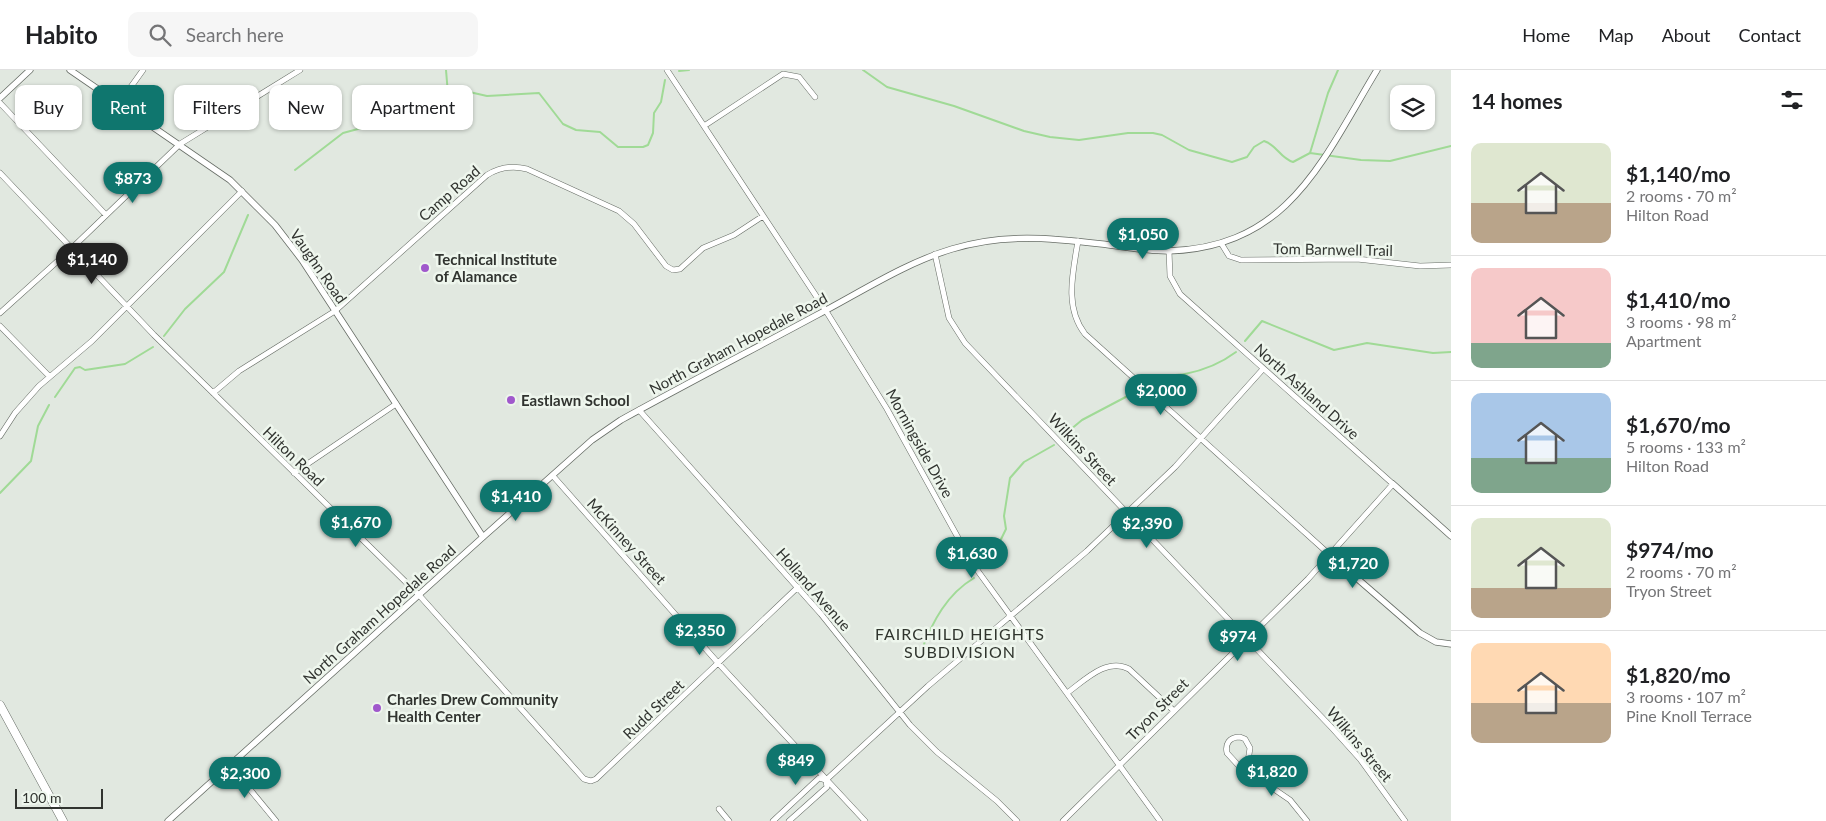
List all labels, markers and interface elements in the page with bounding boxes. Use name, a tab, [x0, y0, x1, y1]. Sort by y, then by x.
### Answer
search box	[128, 12, 478, 57]
text: Habito	[25, 20, 98, 49]
icon: search	[146, 21, 174, 49]
text: Search here	[186, 23, 284, 46]
text: Home	[1522, 24, 1570, 46]
text: Map	[1598, 24, 1634, 46]
text: About	[1662, 24, 1711, 46]
text: Contact	[1739, 24, 1801, 46]
chip: Buy	[15, 85, 82, 130]
chip: Rent	[92, 85, 164, 130]
chip: Filters	[174, 85, 259, 130]
chip: New	[269, 85, 342, 130]
chip: Apartment	[352, 85, 473, 130]
map controls	[1390, 85, 1435, 130]
button: layers	[1390, 85, 1435, 130]
icon: filters	[1778, 86, 1806, 114]
text: 14 homes	[1471, 88, 1562, 113]
street label: Camp Road	[415, 161, 483, 225]
text: $1,140/mo	[1626, 161, 1731, 186]
pin: $873	[103, 162, 163, 204]
icon: home	[1511, 163, 1571, 223]
text: $873	[114, 168, 152, 187]
text: 2 rooms · 70 m²	[1626, 186, 1737, 205]
text: Hilton Road	[1626, 205, 1709, 224]
pin: $1,050	[1102, 218, 1184, 260]
text: $1,050	[1118, 224, 1168, 243]
street label: Vaughn Road	[287, 225, 351, 307]
street label: Tom Barnwell Trail	[1273, 239, 1393, 259]
pin: $1,140	[51, 242, 133, 285]
text: $1,140	[67, 249, 117, 268]
place label: Technical Institute of Alamance	[435, 250, 557, 285]
marker: Technical Institute of Alamance	[419, 262, 431, 274]
text: $1,410/mo	[1626, 287, 1731, 312]
street label: North Graham Hopedale Road	[646, 288, 830, 398]
icon: home	[1511, 288, 1571, 348]
text: 3 rooms · 98 m²	[1626, 312, 1737, 331]
text: Apartment	[1626, 331, 1701, 350]
street label: North Ashland Drive	[1251, 339, 1363, 443]
pin: $2,000	[1120, 374, 1202, 416]
text: $2,000	[1136, 380, 1186, 399]
street label: Morningside Drive	[883, 385, 957, 501]
place label: Eastlawn School	[521, 391, 630, 409]
marker: Eastlawn School	[505, 394, 517, 406]
street label: Wilkins Street	[1045, 409, 1121, 489]
text: $1,670/mo	[1626, 412, 1731, 437]
icon: home	[1511, 413, 1571, 473]
street label: Hilton Road	[260, 422, 328, 490]
text: 5 rooms · 133 m²	[1626, 437, 1746, 456]
text: Hilton Road	[1626, 456, 1709, 475]
pin: $1,410	[475, 480, 557, 522]
text: $1,410	[491, 486, 541, 505]
street label: McKinney Street	[584, 494, 671, 588]
pin: $1,670	[315, 506, 397, 548]
pin: $2,390	[1106, 506, 1188, 549]
text: $1,670	[331, 512, 381, 531]
text: $2,390	[1122, 513, 1172, 532]
pin: $1,630	[931, 536, 1013, 579]
text: $974/mo	[1626, 537, 1714, 562]
icon: home	[1511, 538, 1571, 598]
street label: North Graham Hopedale Road	[299, 541, 459, 687]
text: $1,630	[947, 543, 997, 562]
street label: Holland Avenue	[773, 544, 855, 634]
pin: $1,720	[1312, 546, 1394, 589]
text: $1,720	[1328, 553, 1378, 572]
text: 2 rooms · 70 m²	[1626, 562, 1737, 581]
text: Tryon Street	[1626, 581, 1712, 600]
pin: $2,350	[659, 614, 741, 656]
text: $2,350	[675, 620, 725, 639]
pin: $974	[1208, 620, 1268, 662]
district label: FAIRCHILD HEIGHTS SUBDIVISION	[875, 624, 1045, 661]
text: $974	[1219, 626, 1257, 645]
text: $1,820/mo	[1626, 662, 1731, 687]
icon: home	[1511, 663, 1571, 723]
street label: Tryon Street	[1122, 674, 1192, 744]
street label: Rudd Street	[619, 675, 688, 742]
text: 3 rooms · 107 m²	[1626, 687, 1746, 706]
place label: Charles Drew Community Health Center	[387, 690, 558, 725]
marker: Charles Drew Community Health Center	[371, 702, 383, 714]
street label: Wilkins Street	[1324, 703, 1397, 786]
text: Pine Knoll Terrace	[1626, 706, 1752, 725]
pin: $849	[766, 744, 826, 786]
text: $849	[777, 750, 815, 769]
pin: $1,820	[1231, 754, 1313, 797]
pin: $2,300	[204, 756, 286, 799]
text: $1,820	[1247, 761, 1297, 780]
text: $2,300	[220, 763, 270, 782]
scale bar	[15, 786, 102, 809]
text: 100 m	[22, 789, 61, 806]

